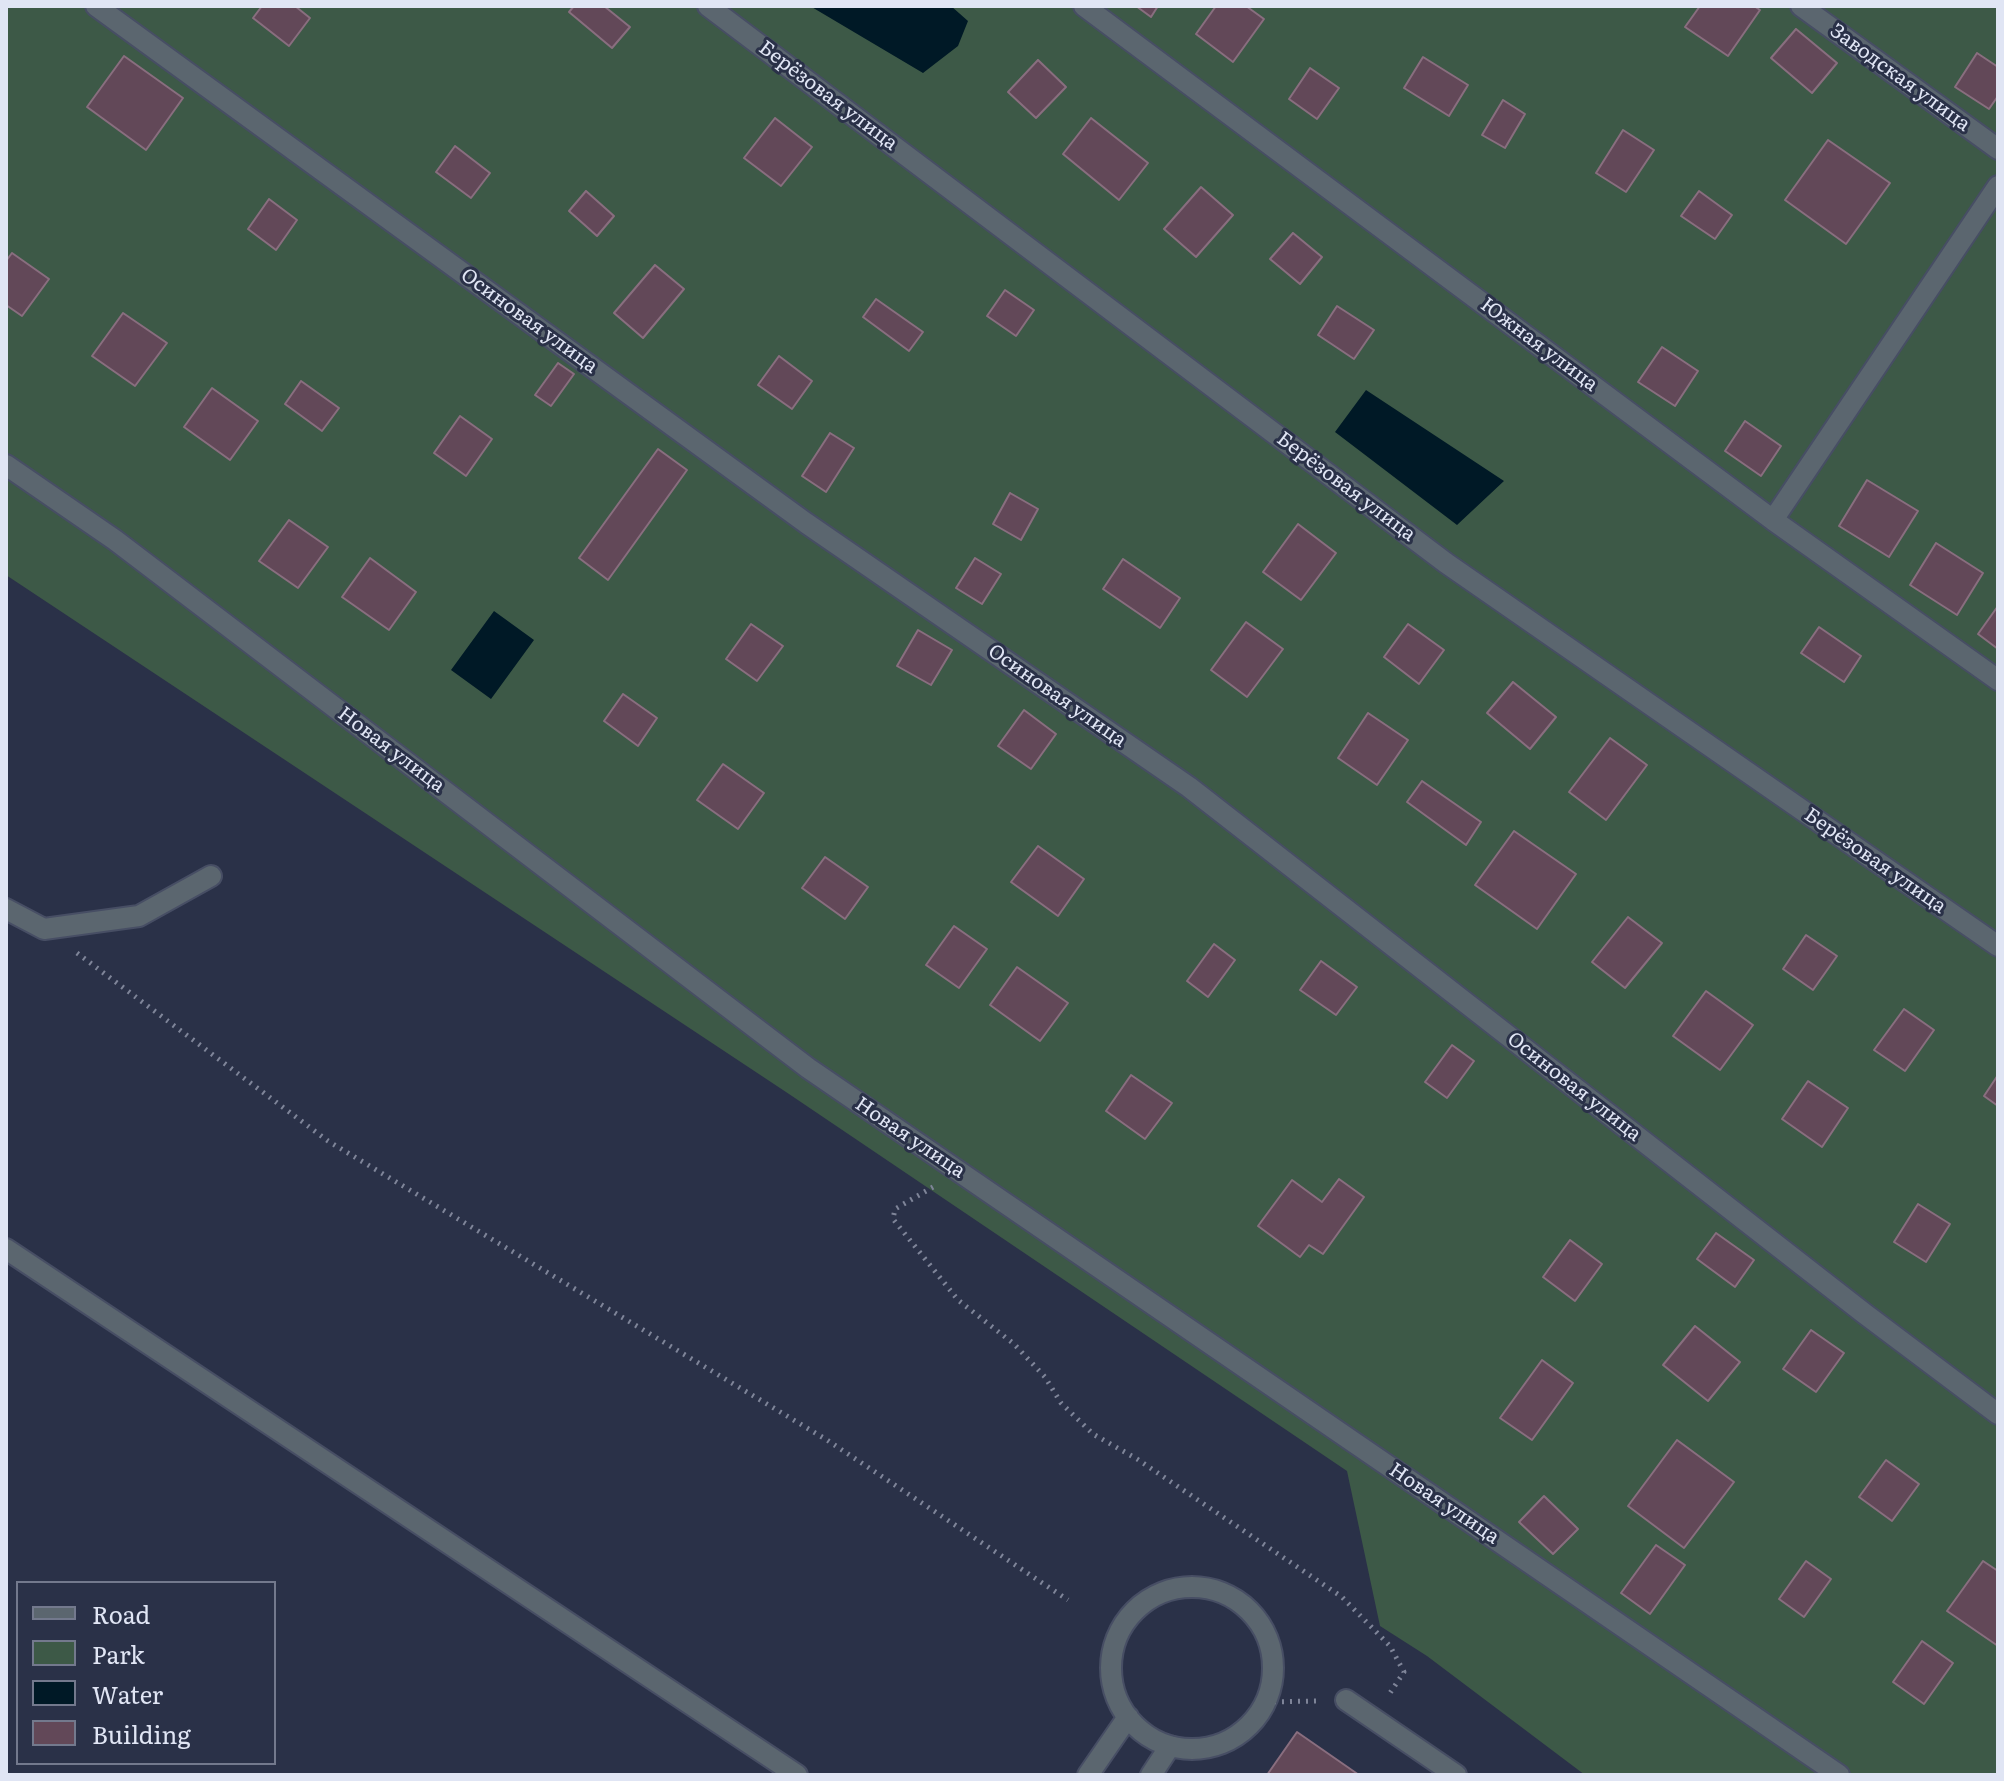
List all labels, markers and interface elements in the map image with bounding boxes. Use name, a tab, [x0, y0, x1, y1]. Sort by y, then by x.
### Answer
street label: Заводская улица	[1825, 19, 1975, 137]
street label: Берёзовая улица	[754, 36, 902, 156]
street label: Осиновая улица	[456, 263, 602, 379]
street label: Южная улица	[1476, 293, 1602, 397]
street label: Берёзовая улица	[1272, 427, 1420, 547]
street label: Осиновая улица	[983, 639, 1131, 753]
street label: Новая улица	[333, 702, 449, 798]
street label: Берёзовая улица	[1800, 803, 1950, 919]
street label: Осиновая улица	[1502, 1027, 1646, 1147]
street label: Новая улица	[850, 1092, 970, 1184]
street label: Новая улица	[1384, 1458, 1504, 1550]
legend	[16, 1581, 276, 1765]
text: Road	[92, 1596, 150, 1631]
text: Park	[92, 1636, 145, 1671]
text: Water	[92, 1676, 163, 1711]
text: Building	[92, 1716, 191, 1751]

